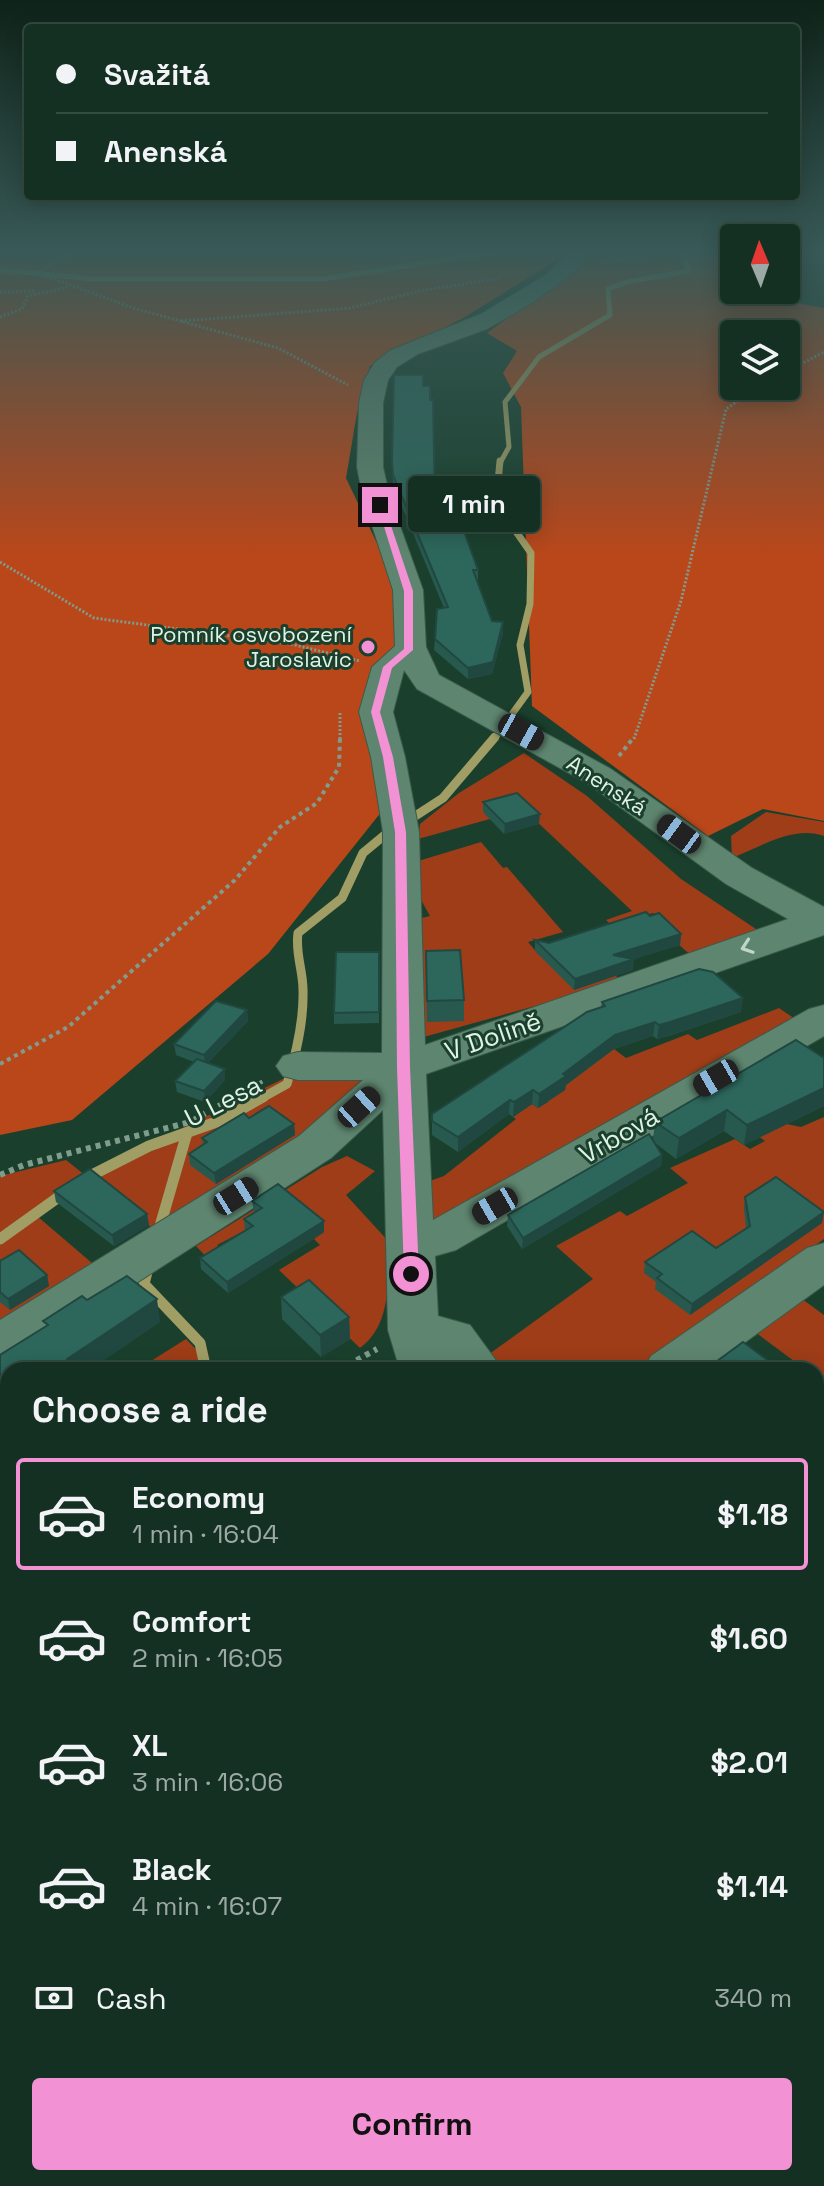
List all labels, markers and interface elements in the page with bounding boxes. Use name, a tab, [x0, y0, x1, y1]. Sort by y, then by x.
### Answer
text: Svažitá	[104, 55, 210, 94]
text: Anenská	[104, 132, 227, 171]
north arrow	[720, 224, 800, 304]
map controls	[720, 224, 800, 400]
button: layers	[720, 320, 800, 400]
callout: 1 min	[408, 477, 540, 533]
route end	[362, 487, 398, 523]
text: 1 min	[442, 487, 506, 521]
place label: Pomník osvobození Jaroslavic	[150, 620, 353, 673]
marker: Pomník osvobození Jaroslavic	[359, 638, 377, 656]
car	[494, 710, 548, 754]
street label: Anenská	[562, 749, 653, 821]
car	[653, 810, 705, 858]
one-way arrow	[741, 937, 755, 953]
street label: V Dolině	[440, 1004, 546, 1068]
car	[689, 1056, 743, 1100]
street label: U Lesa	[179, 1067, 267, 1135]
car	[333, 1082, 385, 1132]
street label: Vrbová	[573, 1099, 665, 1171]
car	[209, 1173, 263, 1219]
car	[468, 1184, 522, 1228]
route start	[393, 1256, 429, 1292]
text: Choose a ride	[32, 1387, 268, 1433]
icon: car	[36, 1478, 108, 1550]
text: Economy	[132, 1478, 265, 1517]
text: $1.18	[717, 1495, 788, 1534]
text: 1 min · 16:04	[132, 1517, 279, 1551]
icon: car	[36, 1602, 108, 1674]
text: Comfort	[132, 1602, 251, 1641]
text: $1.60	[710, 1619, 788, 1658]
text: 2 min · 16:05	[132, 1641, 283, 1675]
icon: car	[36, 1726, 108, 1798]
text: XL	[132, 1726, 168, 1765]
text: $2.01	[710, 1743, 788, 1782]
text: 3 min · 16:06	[132, 1765, 283, 1799]
icon: car	[36, 1850, 108, 1922]
text: Black	[132, 1850, 211, 1889]
text: $1.14	[716, 1867, 788, 1906]
text: 4 min · 16:07	[132, 1889, 282, 1923]
icon: cash	[32, 1976, 76, 2020]
text: Cash	[96, 1979, 167, 2018]
text: 340 m	[714, 1981, 792, 2015]
button: Confirm	[32, 2078, 792, 2170]

